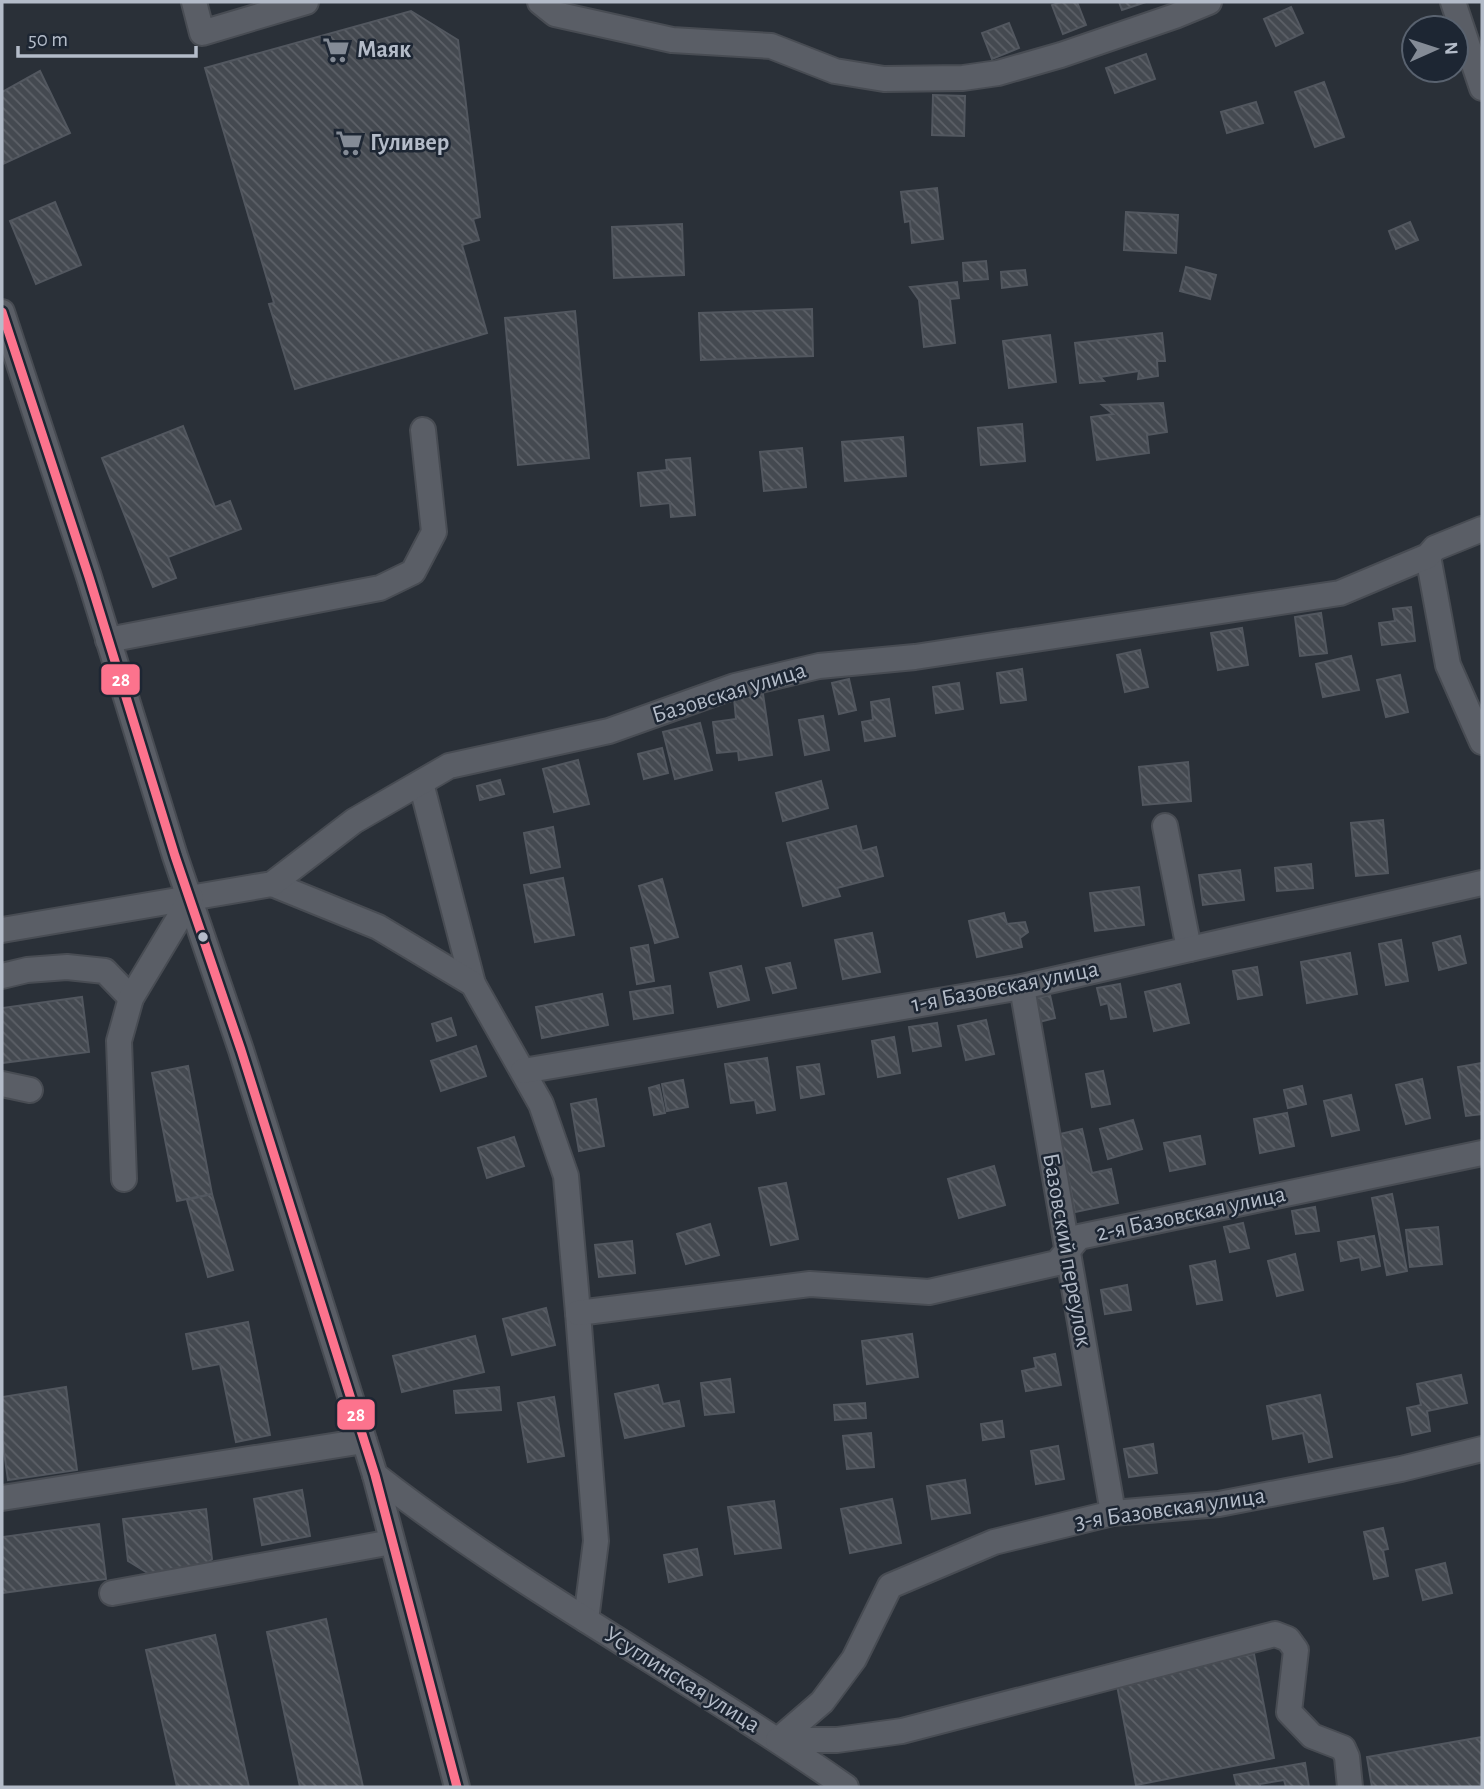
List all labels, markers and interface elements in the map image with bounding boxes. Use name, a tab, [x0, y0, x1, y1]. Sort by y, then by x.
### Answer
scale bar	[18, 14, 196, 58]
north arrow	[1400, 14, 1470, 84]
text: 50 m	[28, 29, 68, 50]
supermarket icon: Маяк	[321, 35, 351, 65]
place label: Маяк	[357, 38, 411, 62]
text: N	[1441, 41, 1460, 55]
supermarket icon: Гуливер	[334, 128, 364, 158]
place label: Гуливер	[370, 131, 449, 155]
street label: Базовская улица	[649, 658, 809, 728]
line badge: 28	[100, 663, 141, 696]
text: 28	[112, 671, 130, 690]
unlabelled marker	[196, 930, 210, 944]
street label: 1-я Базовская улица	[909, 957, 1101, 1017]
street label: Базовский переулок	[1038, 1151, 1096, 1349]
street label: 2-я Базовская улица	[1094, 1182, 1288, 1246]
line badge: 28	[336, 1398, 376, 1431]
text: 28	[347, 1406, 365, 1425]
street label: 3-я Базовская улица	[1073, 1484, 1267, 1534]
street label: Усуглинская улица	[600, 1622, 764, 1738]

